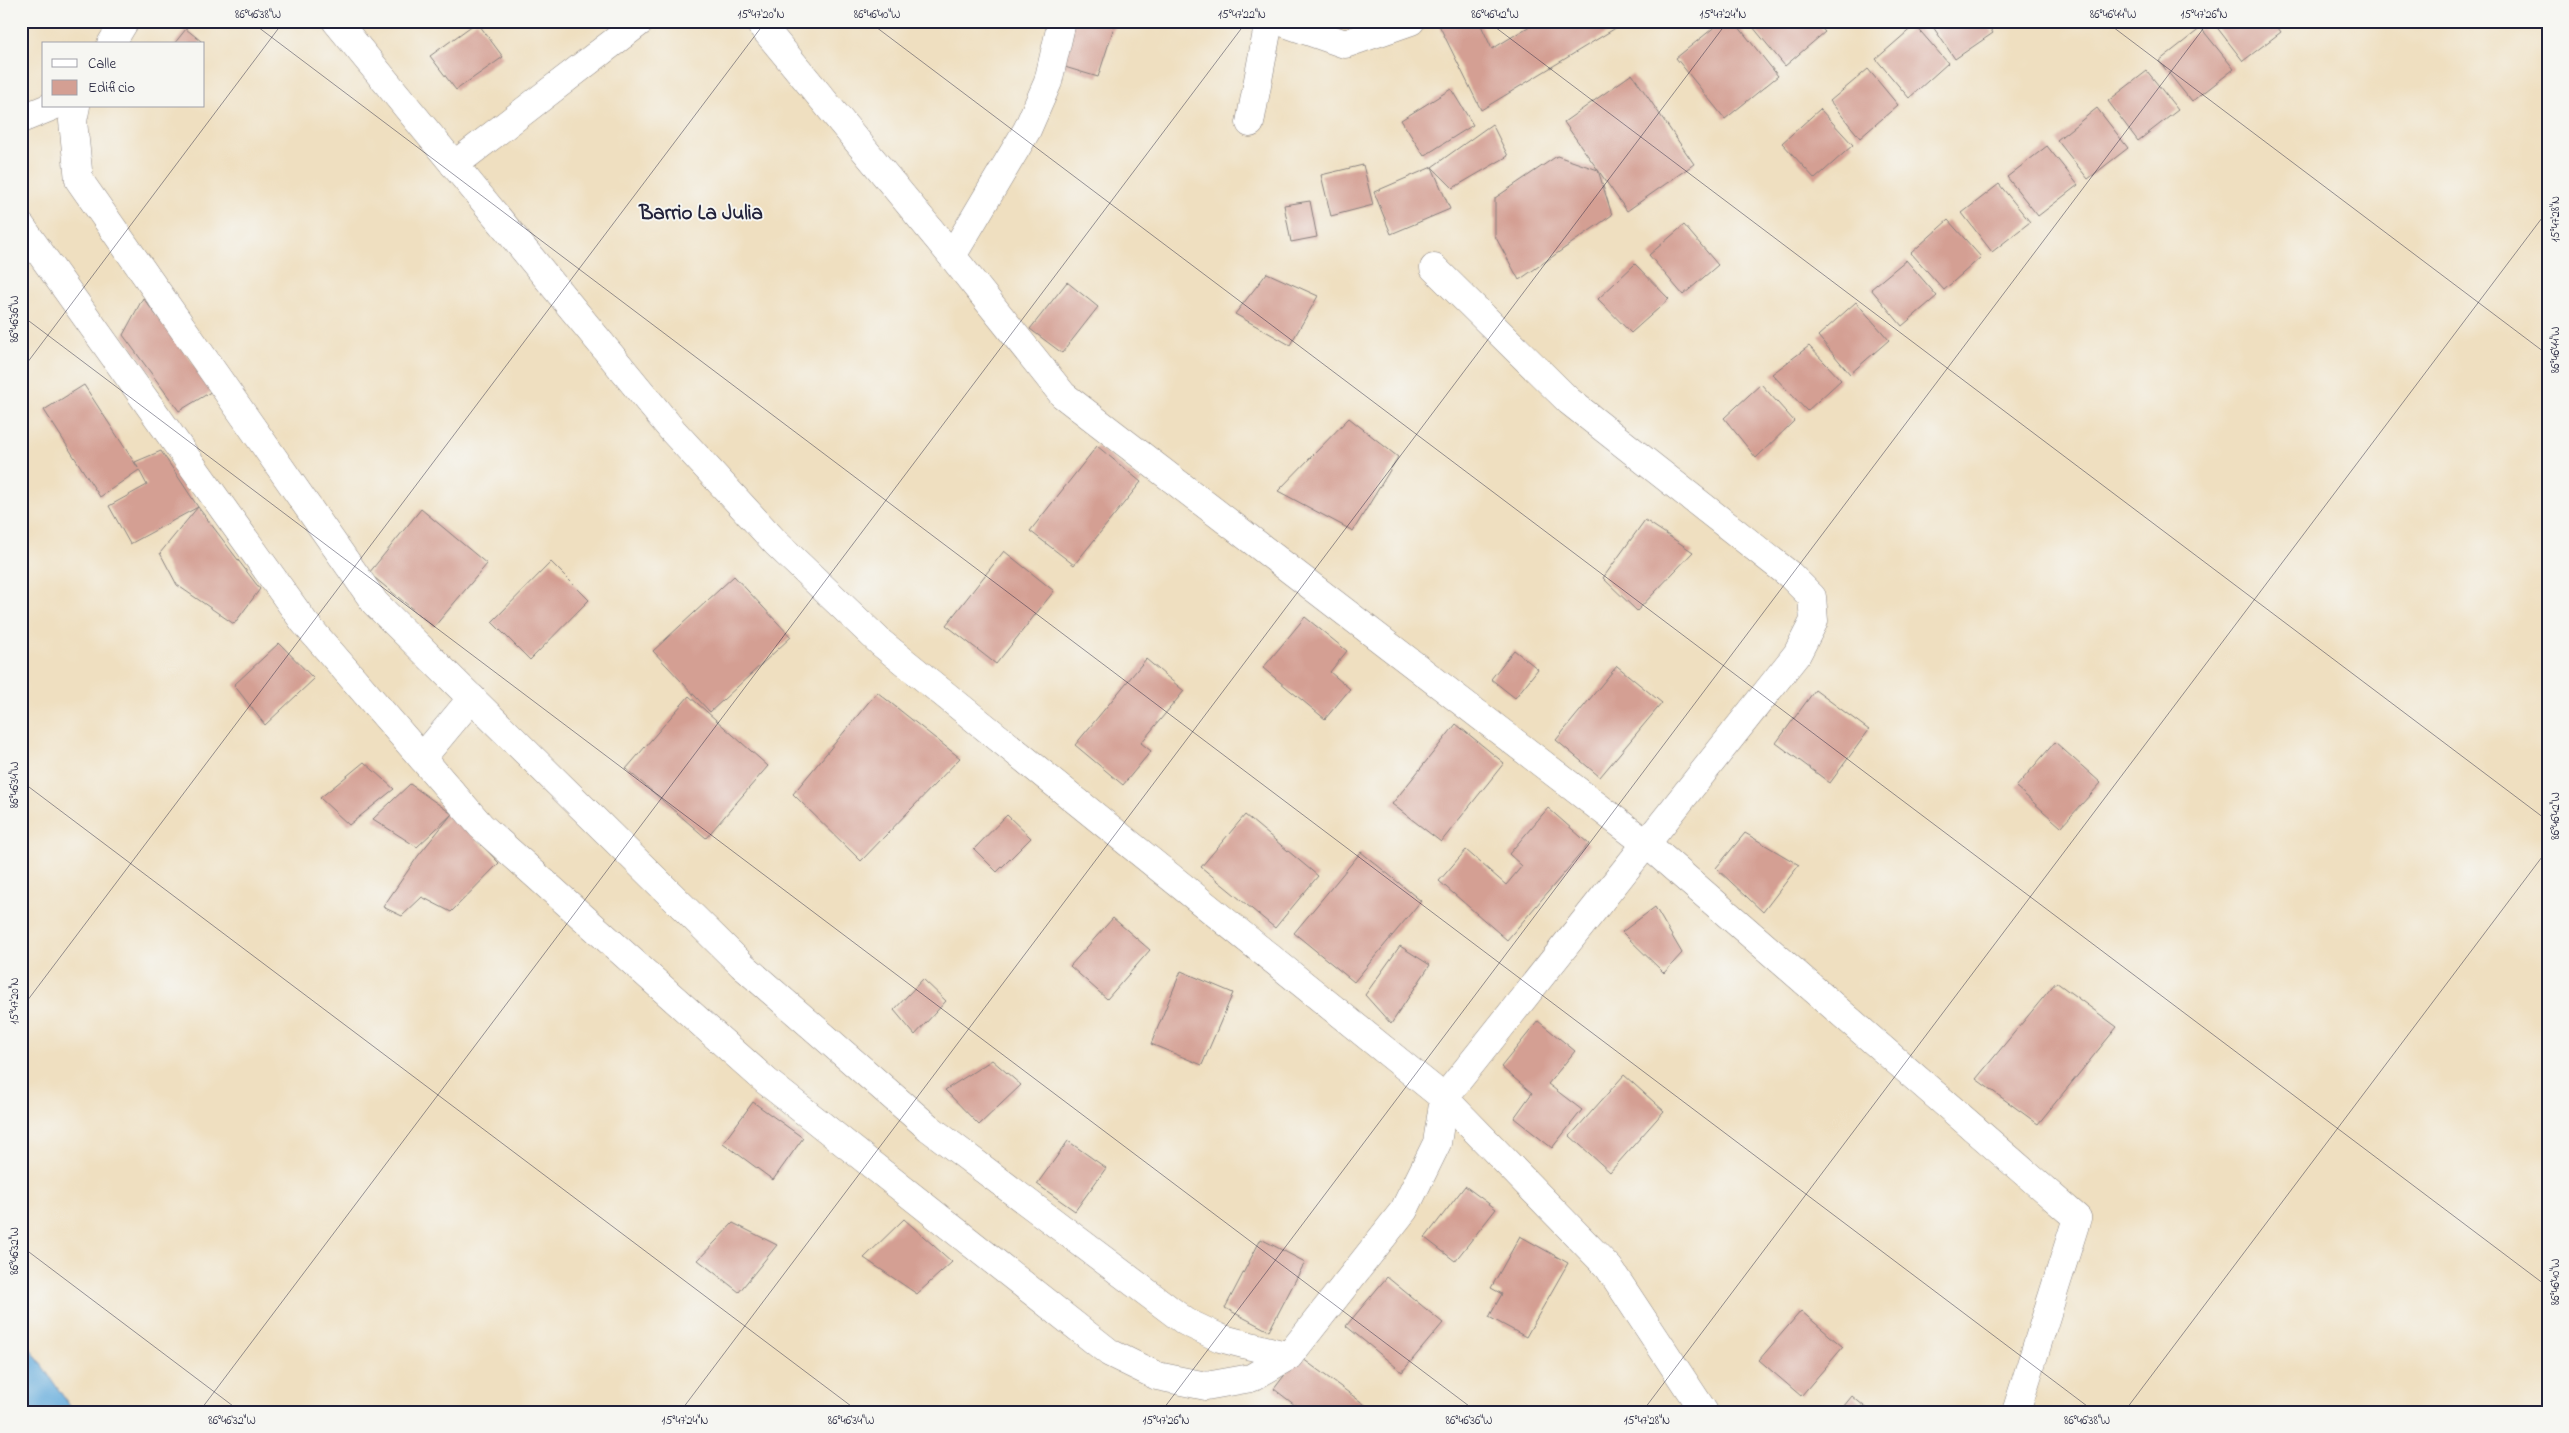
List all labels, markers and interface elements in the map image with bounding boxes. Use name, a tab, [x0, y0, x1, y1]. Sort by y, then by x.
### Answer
text: 86°46'38"W	[235, 6, 281, 24]
text: 15°47'20"N	[737, 6, 785, 24]
text: 86°46'40"W	[854, 6, 900, 24]
text: 15°47'22"N	[1218, 6, 1266, 24]
text: 86°46'42"W	[1471, 6, 1519, 24]
text: 15°47'24"N	[1700, 6, 1746, 24]
text: 86°46'44"W	[2090, 6, 2136, 24]
text: 15°47'26"N	[2180, 6, 2228, 24]
legend	[42, 42, 205, 108]
text: Calle	[88, 53, 116, 75]
text: Edificio	[88, 77, 135, 99]
text: 15°47'28"N	[2547, 196, 2565, 242]
district label: Barrio La Julia	[638, 199, 763, 229]
text: 86°46'36"W	[6, 296, 24, 342]
text: 86°46'44"W	[2547, 327, 2565, 373]
text: 86°46'34"W	[6, 762, 24, 808]
text: 86°46'42"W	[2547, 792, 2565, 840]
text: 15°47'20"N	[6, 977, 24, 1025]
text: 86°46'32"W	[6, 1227, 24, 1275]
text: 86°46'40"W	[2547, 1259, 2565, 1305]
text: 86°46'32"W	[208, 1412, 256, 1430]
text: 15°47'24"N	[662, 1412, 708, 1430]
text: 86°46'34"W	[828, 1412, 874, 1430]
text: 15°47'26"N	[1142, 1412, 1190, 1430]
text: 86°46'36"W	[1446, 1412, 1492, 1430]
text: 15°47'28"N	[1624, 1412, 1670, 1430]
text: 86°46'38"W	[2064, 1412, 2110, 1430]

